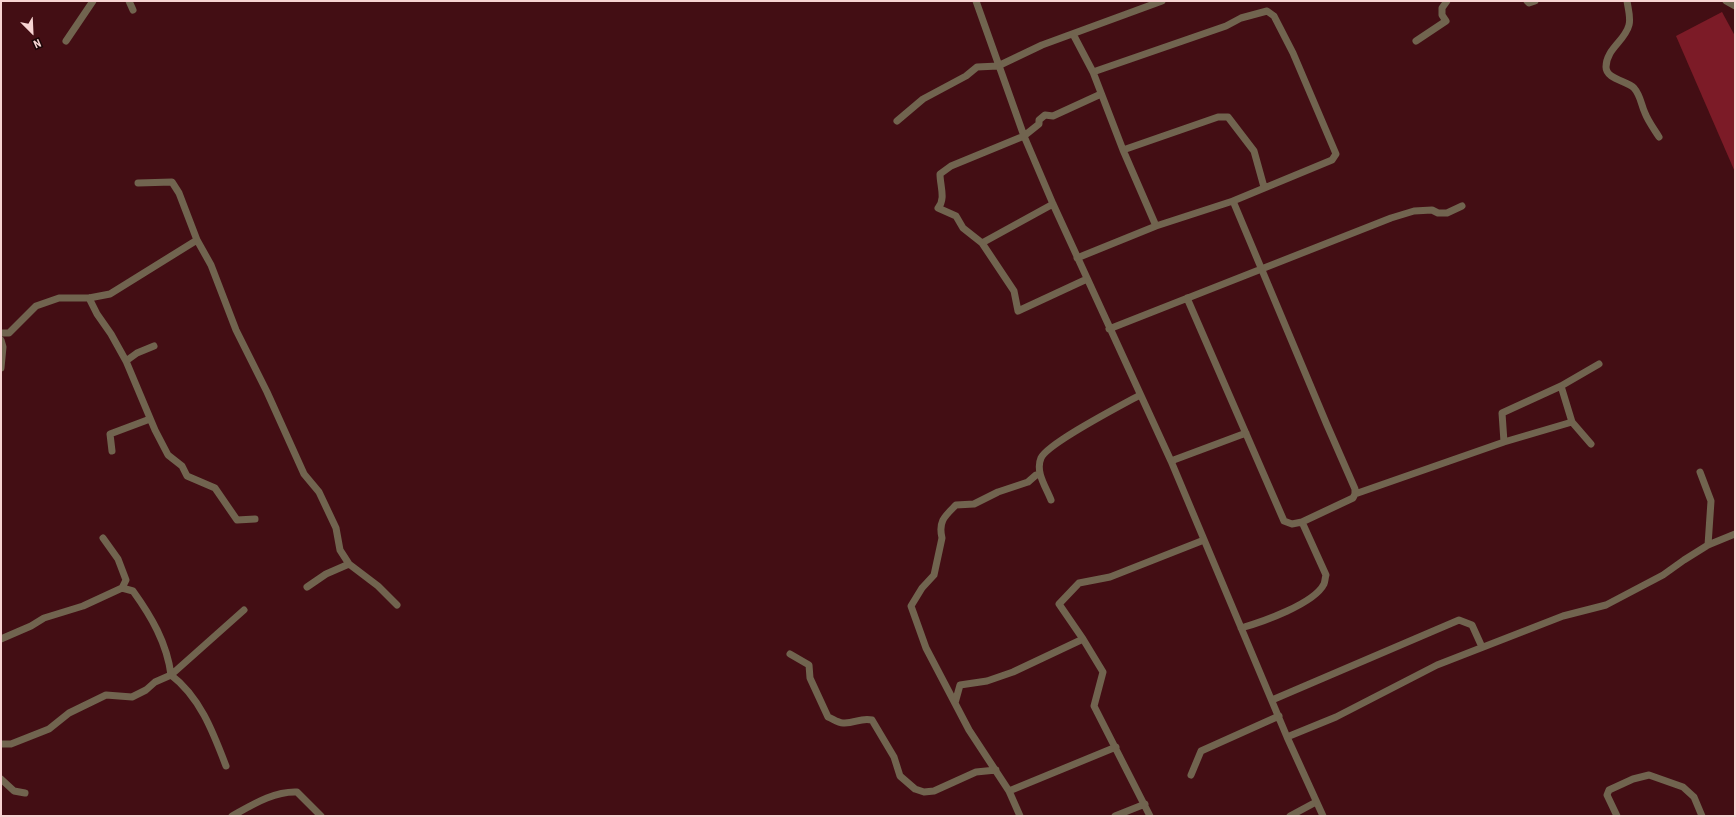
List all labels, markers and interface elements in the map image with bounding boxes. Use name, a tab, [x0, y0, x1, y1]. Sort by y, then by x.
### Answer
north arrow	[12, 12, 52, 52]
text: N	[31, 36, 43, 51]

